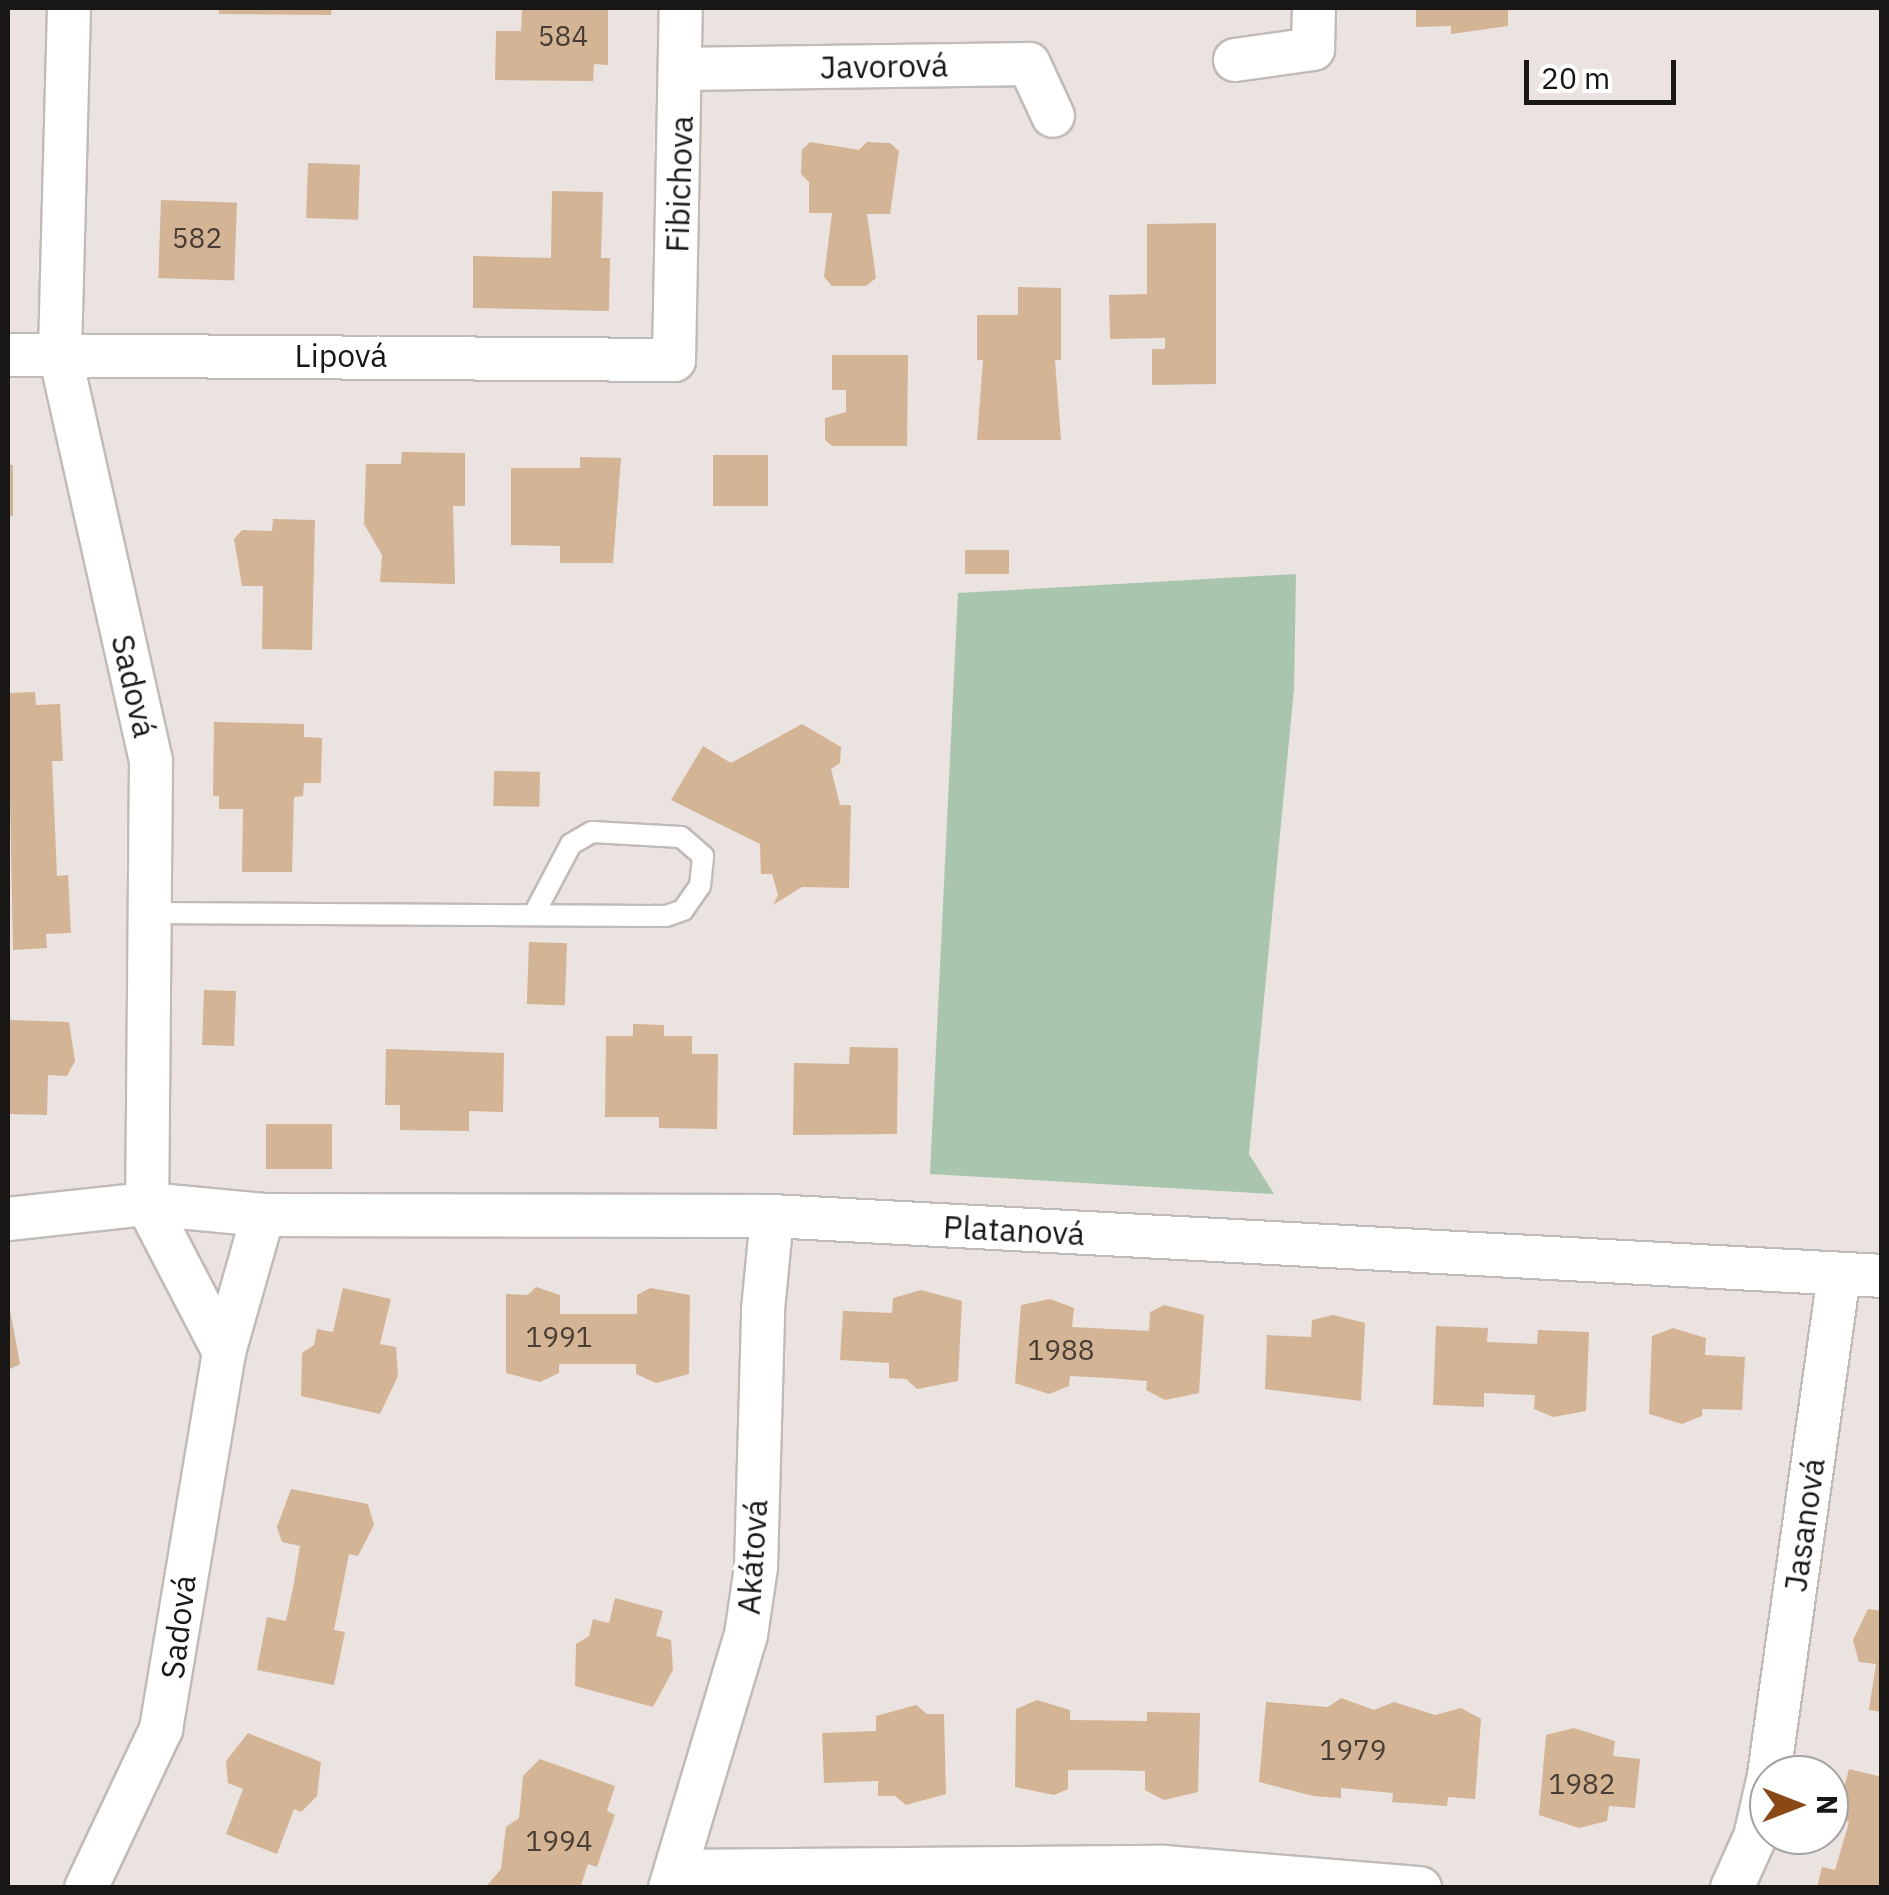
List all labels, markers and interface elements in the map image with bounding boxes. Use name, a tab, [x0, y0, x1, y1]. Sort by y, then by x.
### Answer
house number: 584	[538, 19, 588, 53]
scale bar	[1529, 40, 1682, 102]
street label: Javorová	[819, 46, 949, 86]
text: 20 m	[1541, 58, 1610, 97]
street label: Fibichova	[657, 115, 701, 253]
house number: 582	[172, 221, 222, 255]
street label: Lipová	[295, 336, 387, 374]
street label: Sadová	[104, 631, 164, 741]
street label: Platanová	[942, 1207, 1086, 1253]
house number: 1991	[525, 1320, 593, 1354]
house number: 1988	[1027, 1333, 1095, 1367]
street label: Jasanová	[1776, 1456, 1832, 1594]
street label: Akátová	[729, 1498, 775, 1616]
street label: Sadová	[153, 1573, 203, 1681]
house number: 1979	[1319, 1733, 1387, 1767]
north arrow	[1749, 1755, 1849, 1855]
house number: 1982	[1548, 1767, 1616, 1801]
text: N	[1809, 1795, 1846, 1815]
house number: 1994	[525, 1824, 593, 1858]

